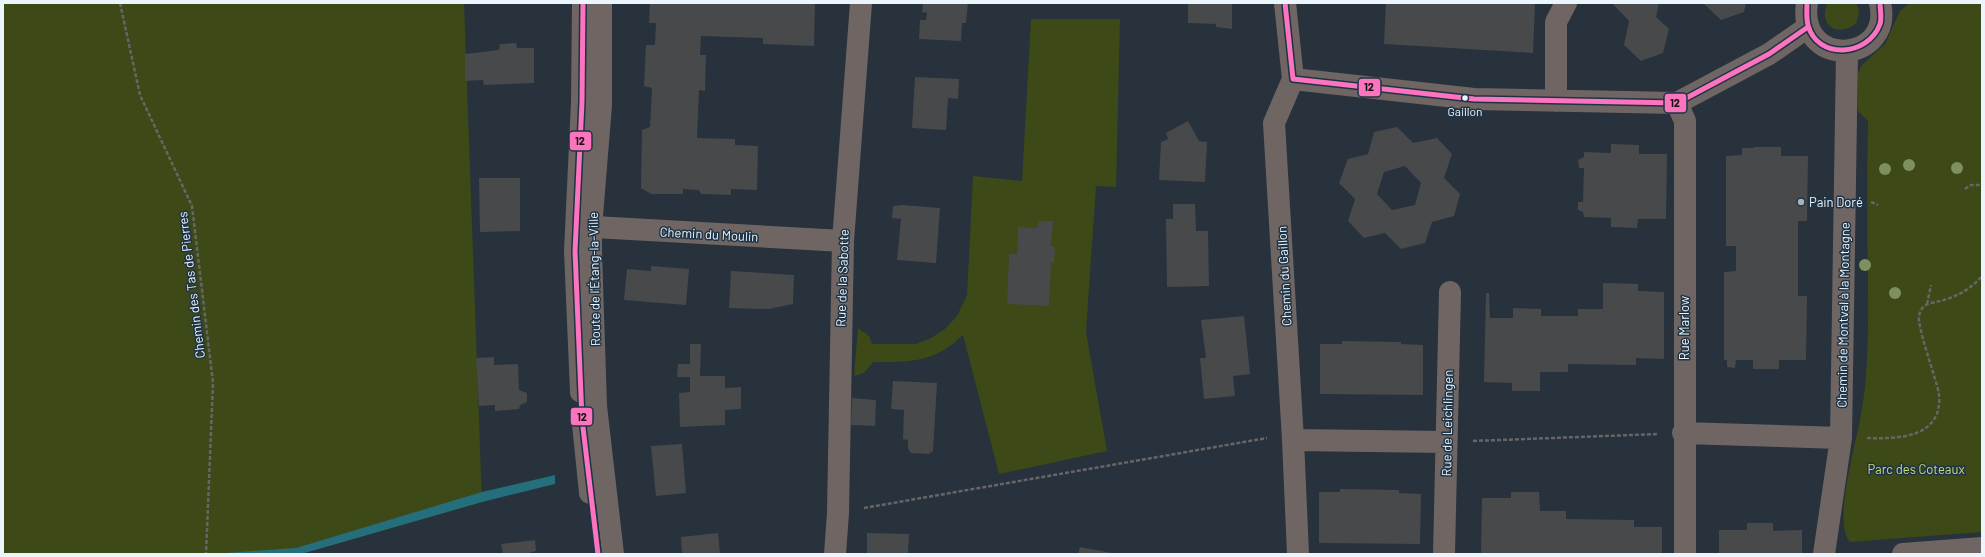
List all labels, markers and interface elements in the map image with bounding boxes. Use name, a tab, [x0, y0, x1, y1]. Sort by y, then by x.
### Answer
line badge: 12	[1358, 78, 1381, 97]
text: 12	[1364, 80, 1374, 93]
marker: Gaillon	[1460, 93, 1470, 103]
line badge: 12	[1664, 93, 1687, 113]
text: 12	[1670, 96, 1680, 109]
place label: Gaillon	[1448, 104, 1483, 118]
line badge: 12	[569, 131, 592, 151]
text: 12	[575, 134, 585, 147]
place label: Pain Doré	[1809, 194, 1863, 210]
marker: Pain Doré	[1796, 197, 1806, 207]
street label: Chemin des Tas de Pierres	[174, 211, 208, 359]
street label: Route de l'Étang-la-Ville	[585, 212, 603, 346]
street label: Chemin de Montval à la Montagne	[1833, 222, 1853, 408]
street label: Chemin du Moulin	[659, 223, 759, 245]
street label: Chemin du Gaillon	[1273, 226, 1295, 326]
street label: Rue de la Sabotte	[832, 229, 852, 327]
street label: Rue Marlow	[1676, 296, 1692, 360]
street label: Rue de Leichlingen	[1438, 370, 1456, 476]
line badge: 12	[570, 407, 593, 426]
text: 12	[577, 410, 587, 423]
park label: Parc des Coteaux	[1867, 461, 1965, 477]

